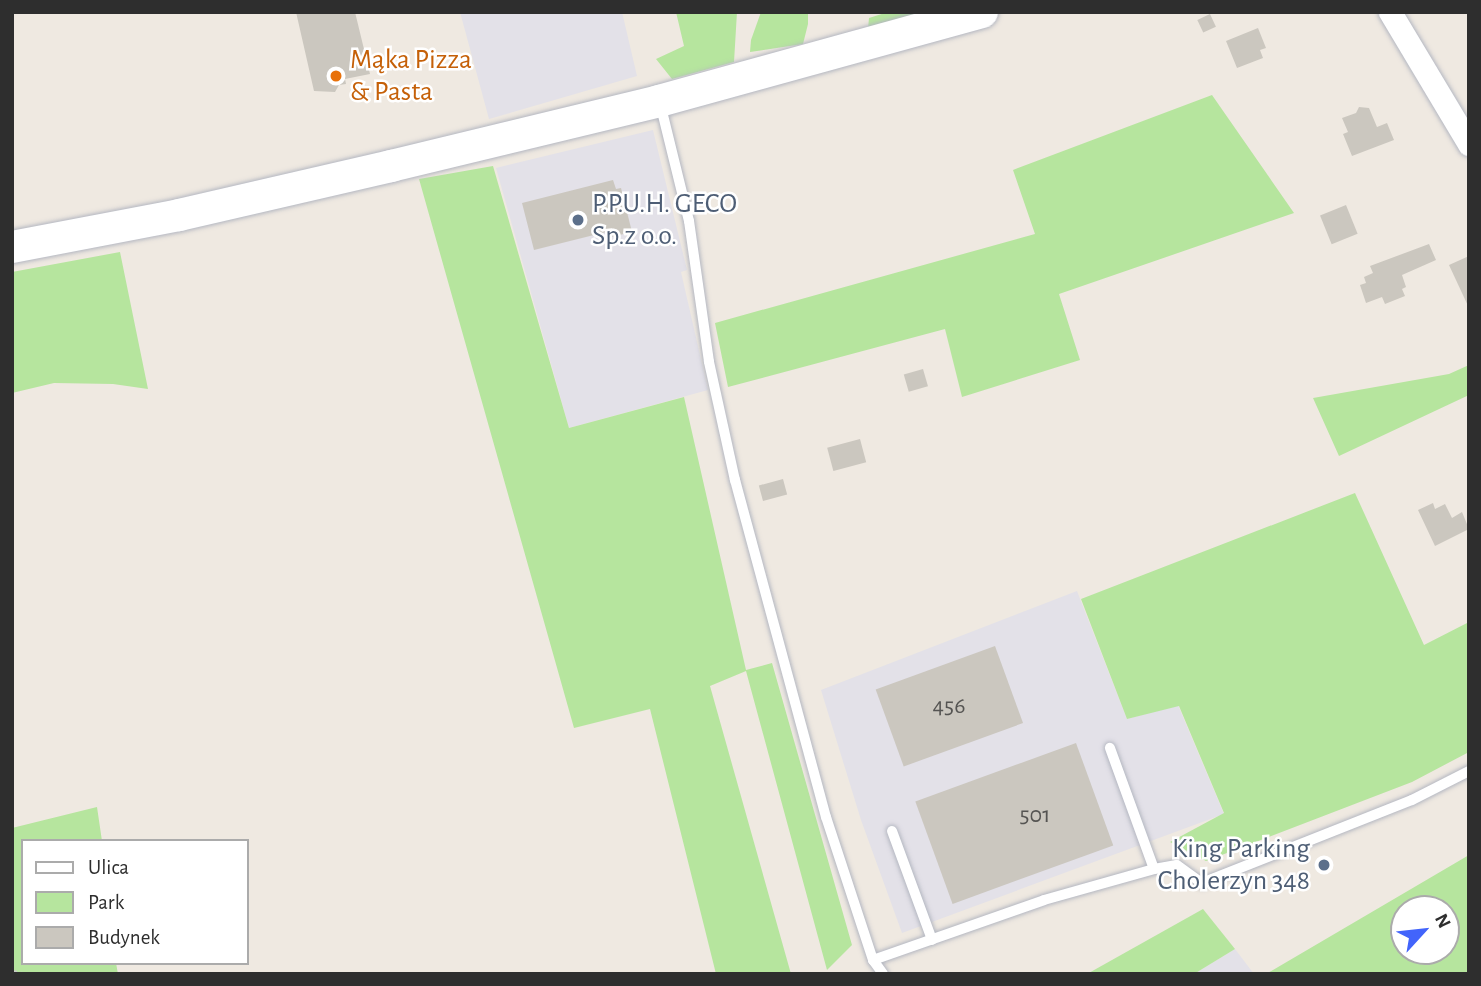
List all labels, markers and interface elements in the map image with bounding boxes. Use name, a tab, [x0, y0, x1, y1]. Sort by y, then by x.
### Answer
place label: Mąka Pizza & Pasta	[350, 43, 472, 109]
marker: Mąka Pizza & Pasta	[328, 68, 344, 84]
place label: P.P.U.H. GECO Sp.z o.o.	[592, 187, 737, 253]
marker: P.P.U.H. GECO Sp.z o.o.	[570, 212, 586, 228]
house number: 456	[933, 693, 965, 721]
house number: 501	[1020, 802, 1050, 830]
place label: King Parking Cholerzyn 348	[1157, 832, 1310, 898]
legend	[21, 839, 248, 965]
text: Ulica	[88, 857, 129, 878]
marker: King Parking Cholerzyn 348	[1316, 857, 1332, 873]
text: Park	[88, 892, 124, 913]
north arrow	[1390, 895, 1460, 965]
text: N	[1431, 911, 1454, 931]
text: Budynek	[88, 927, 160, 948]

